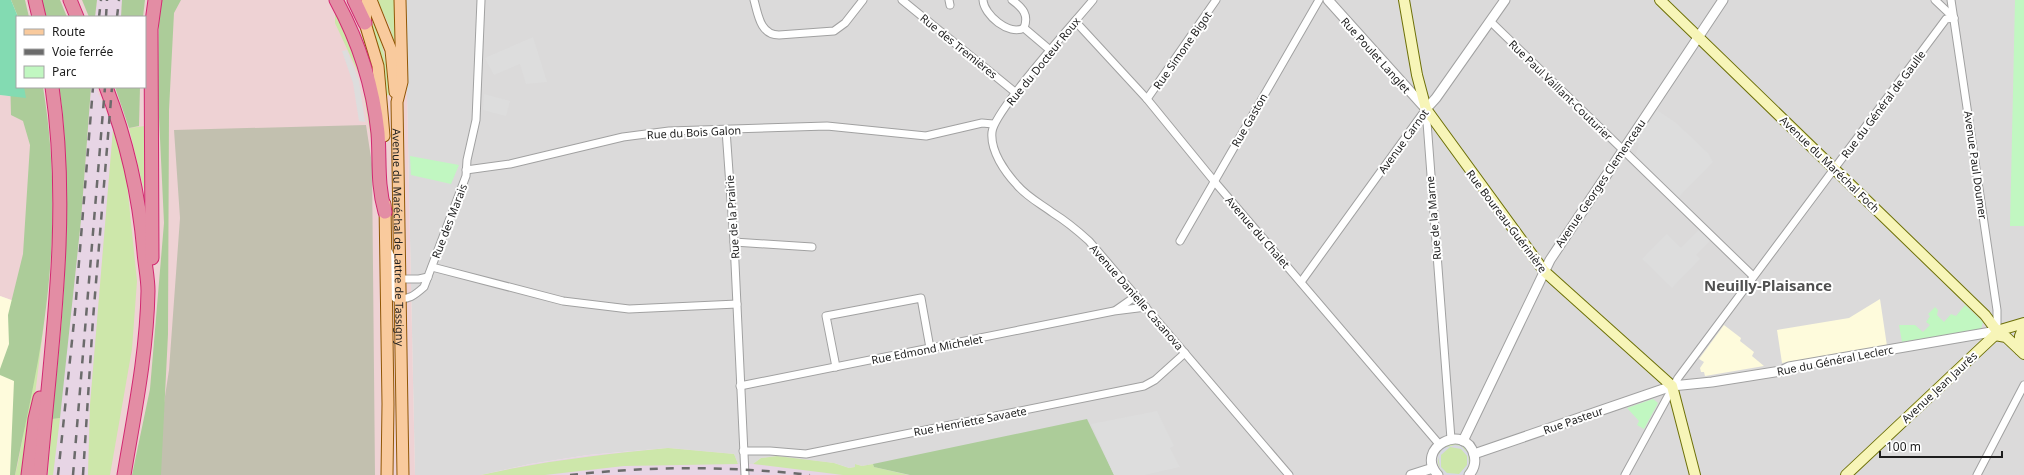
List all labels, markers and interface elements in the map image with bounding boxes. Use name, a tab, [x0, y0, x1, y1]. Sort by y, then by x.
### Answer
street label: Rue Simone Bigot	[1150, 8, 1214, 92]
street label: Rue des Tremières	[917, 10, 1001, 82]
street label: Rue du Docteur Roux	[1003, 14, 1083, 108]
street label: Rue Poulet Langlet	[1338, 14, 1414, 96]
legend	[16, 16, 146, 88]
text: Route	[52, 23, 85, 40]
street label: Rue Paul Vaillant-Couturier	[1506, 36, 1616, 144]
text: Voie ferrée	[52, 43, 114, 60]
street label: Rue du Général de Gaulle	[1838, 47, 1928, 161]
text: Parc	[52, 63, 77, 80]
street label: Rue Gaston	[1228, 90, 1270, 150]
street label: Avenue Carnot	[1374, 106, 1432, 176]
street label: Avenue Paul Doumer	[1961, 110, 1991, 221]
street label: Avenue du Maréchal Foch	[1777, 112, 1883, 216]
street label: Avenue Georges Clemenceau	[1551, 116, 1649, 250]
street label: Rue du Bois Galon	[646, 122, 742, 142]
street label: Avenue du Maréchal de Lattre de Tassigny	[390, 128, 408, 347]
street label: Rue Boureau-Guérinière	[1463, 167, 1551, 275]
street label: Rue de la Prairie	[722, 175, 742, 259]
street label: Rue de la Marne	[1422, 175, 1444, 261]
street label: Rue des Marais	[428, 182, 470, 260]
street label: Avenue du Chalet	[1223, 193, 1293, 271]
street label: Avenue Danielle Casanova	[1087, 241, 1187, 353]
district label: Neuilly-Plaisance	[1704, 275, 1832, 295]
street label: Rue Edmond Michelet	[870, 331, 984, 367]
street label: Rue du Général Leclerc	[1775, 341, 1895, 379]
street label: Avenue Jean Jaurès	[1898, 348, 1980, 426]
street label: Rue Henriette Savaete	[912, 403, 1028, 439]
street label: Rue Pasteur	[1541, 403, 1605, 437]
scale bar	[1880, 433, 2002, 459]
text: 100 m	[1886, 438, 1921, 455]

